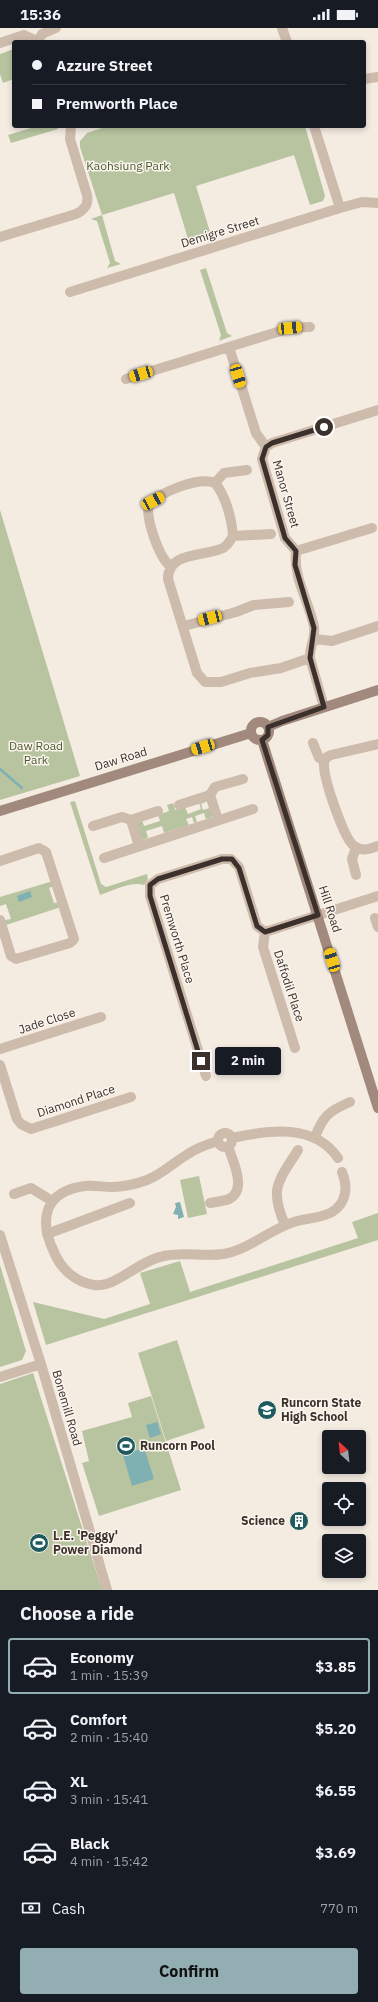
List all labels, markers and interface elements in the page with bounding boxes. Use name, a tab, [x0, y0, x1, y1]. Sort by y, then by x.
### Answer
text: 15:36	[20, 5, 61, 24]
text: Azzure Street	[56, 56, 152, 75]
text: Premworth Place	[56, 94, 178, 113]
park label: Kaohsiung Park	[86, 158, 170, 173]
street label: Demigre Street	[179, 212, 261, 251]
car	[278, 321, 302, 335]
car	[229, 363, 247, 389]
car	[128, 365, 154, 383]
route start	[315, 418, 333, 436]
street label: Manor Street	[270, 458, 303, 529]
car	[140, 490, 166, 512]
car	[197, 609, 223, 627]
park label: Daw Road Park	[9, 738, 63, 767]
car	[190, 738, 216, 756]
street label: Daw Road	[93, 743, 149, 774]
street label: Hill Road	[316, 884, 345, 934]
street label: Premworth Place	[157, 893, 198, 986]
car	[323, 947, 341, 973]
street label: Daffodil Place	[271, 948, 308, 1024]
street label: Jade Close	[17, 1004, 78, 1037]
callout: 2 min	[215, 1047, 281, 1075]
route end	[192, 1052, 210, 1070]
text: 2 min	[231, 1052, 265, 1069]
street label: Diamond Place	[35, 1081, 117, 1120]
street label: Bonemill Road	[49, 1368, 85, 1448]
place label: Runcorn State High School	[281, 1395, 361, 1424]
school or university icon: Runcorn State High School	[256, 1399, 278, 1421]
north arrow	[322, 1430, 366, 1474]
map controls	[322, 1430, 366, 1578]
sports icon: Runcorn Pool	[115, 1435, 137, 1457]
place label: Runcorn Pool	[140, 1438, 215, 1453]
button: locate	[322, 1482, 366, 1526]
building icon: Science	[288, 1510, 310, 1532]
place label: Science	[241, 1513, 285, 1528]
place label: L.E. 'Peggy' Power Diamond	[53, 1528, 142, 1557]
sports icon: L.E. 'Peggy' Power Diamond	[28, 1532, 50, 1554]
button: layers	[322, 1534, 366, 1578]
text: Choose a ride	[20, 1602, 134, 1625]
icon: car	[22, 1648, 58, 1684]
text: Economy	[70, 1648, 134, 1667]
text: $3.85	[315, 1657, 356, 1676]
text: 1 min · 15:39	[70, 1667, 148, 1684]
icon: car	[22, 1710, 58, 1746]
text: Comfort	[70, 1710, 127, 1729]
text: $5.20	[315, 1719, 356, 1738]
text: 2 min · 15:40	[70, 1729, 148, 1746]
icon: car	[22, 1772, 58, 1808]
text: XL	[70, 1772, 88, 1791]
text: $6.55	[315, 1781, 356, 1800]
text: 3 min · 15:41	[70, 1791, 148, 1808]
icon: car	[22, 1834, 58, 1870]
text: Black	[70, 1834, 110, 1853]
text: $3.69	[315, 1843, 356, 1862]
text: 4 min · 15:42	[70, 1853, 148, 1870]
icon: cash	[20, 1897, 42, 1919]
text: Cash	[52, 1899, 85, 1918]
text: 770 m	[320, 1900, 358, 1917]
button: Confirm	[20, 1948, 358, 1994]

